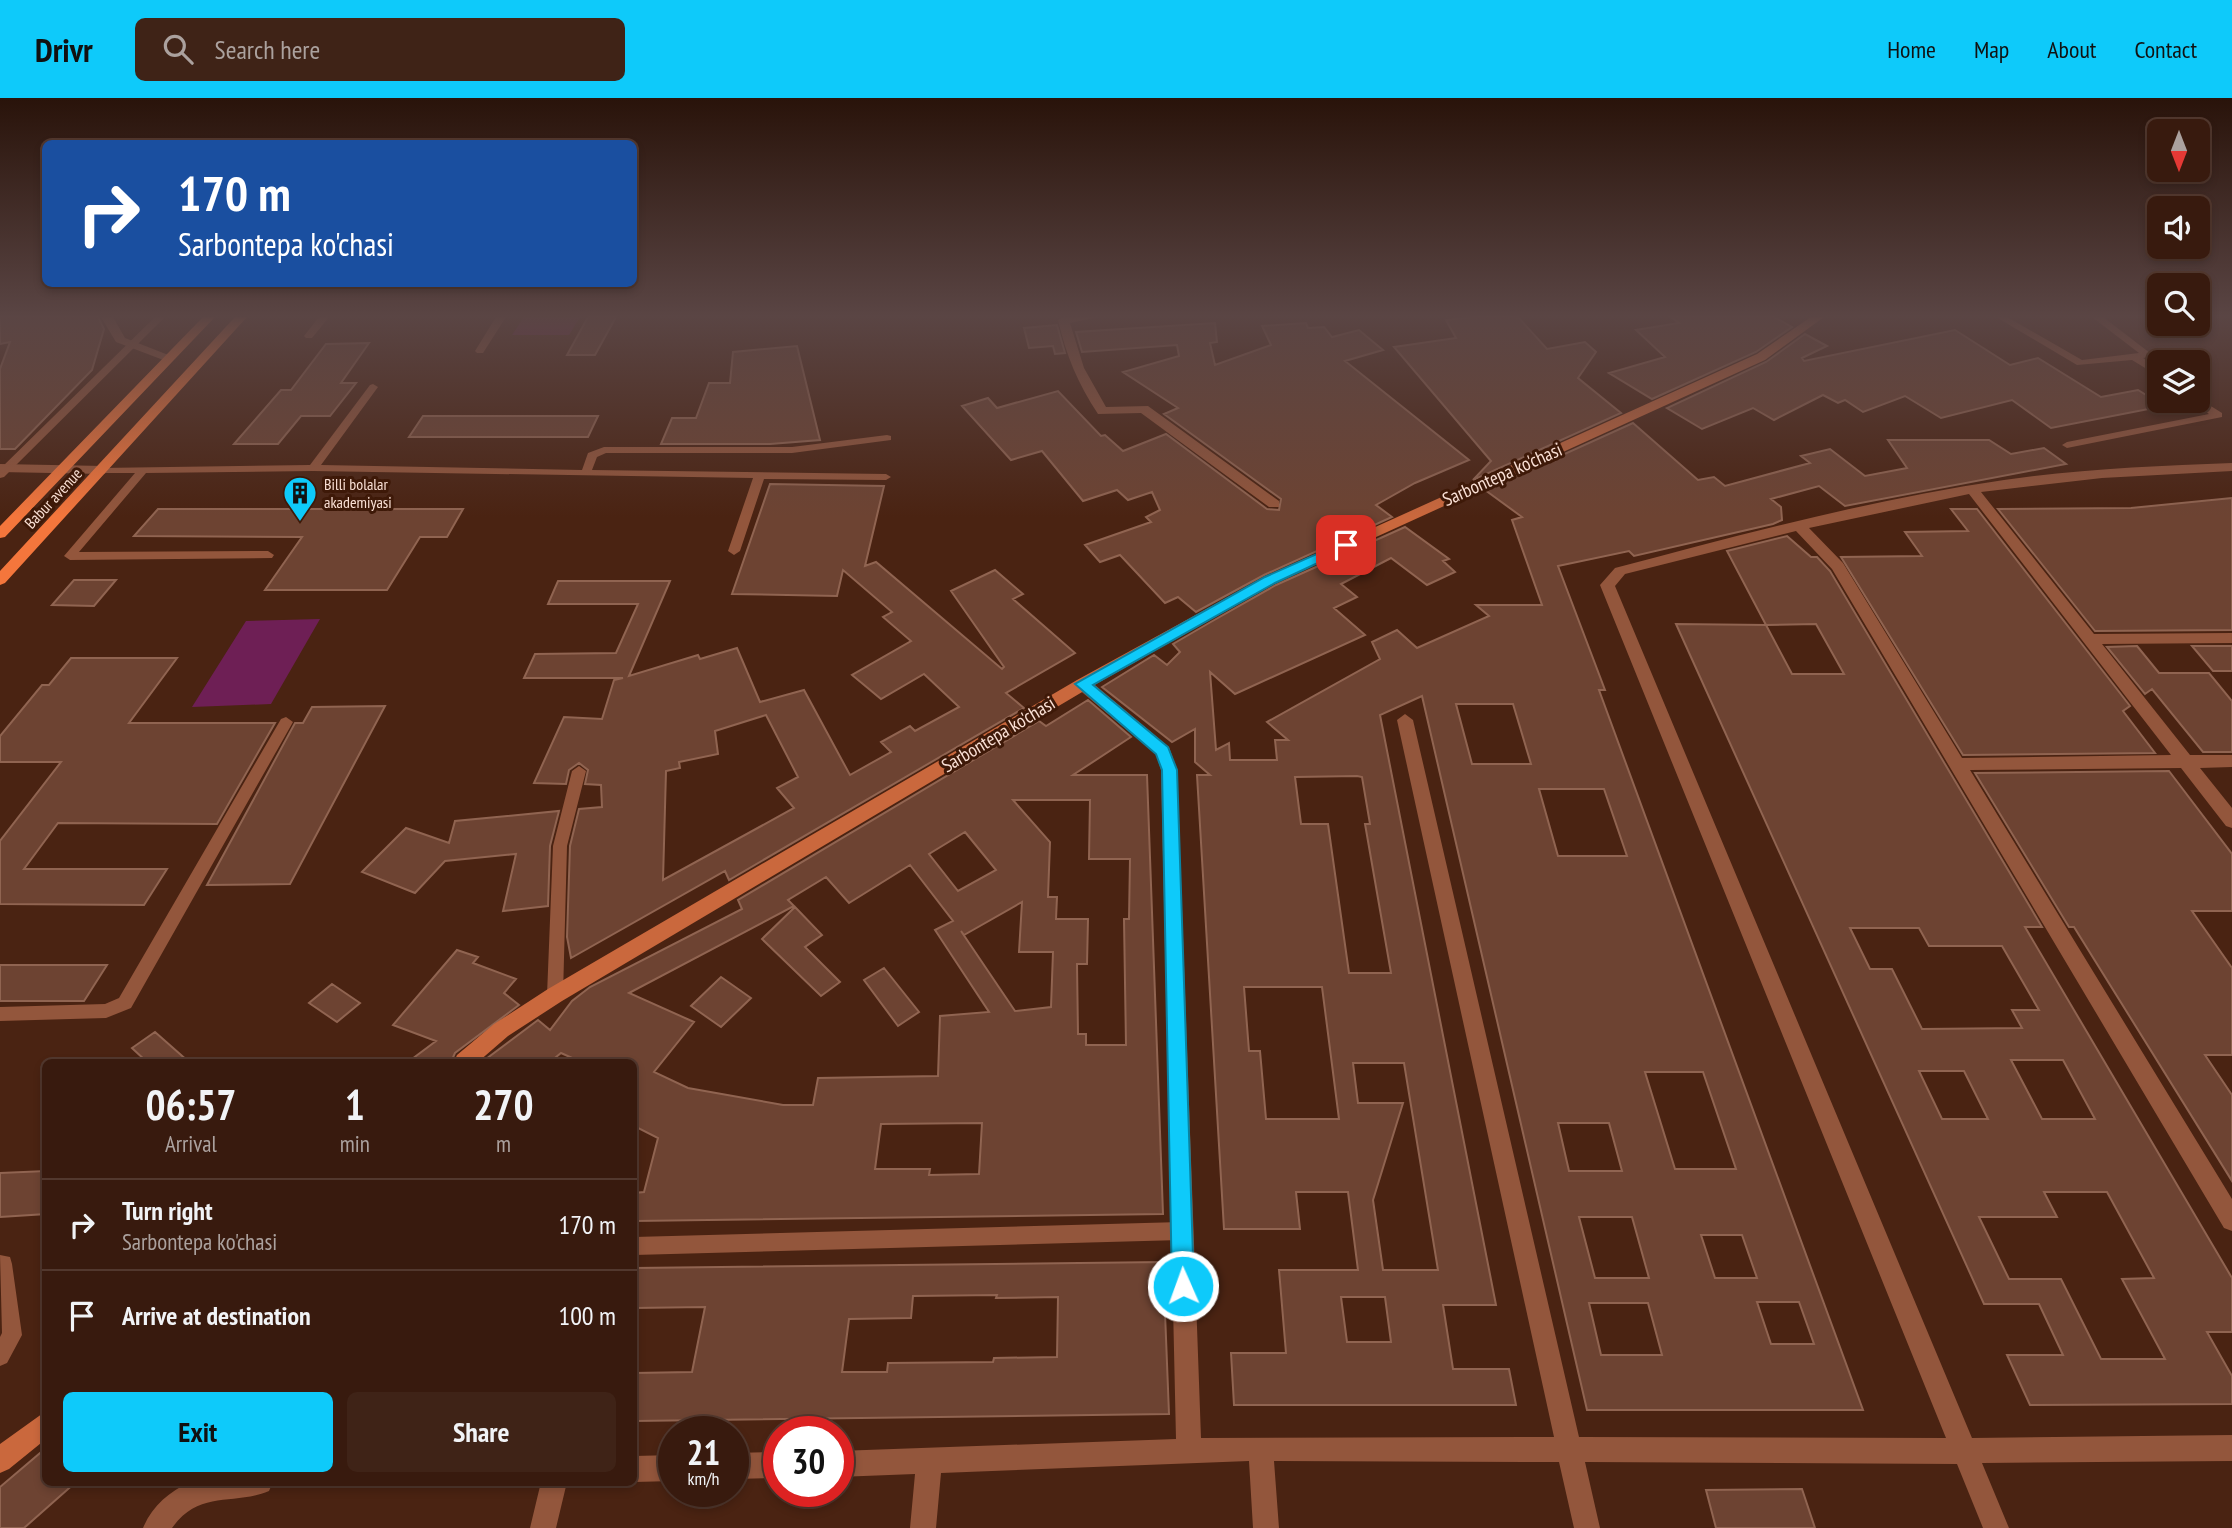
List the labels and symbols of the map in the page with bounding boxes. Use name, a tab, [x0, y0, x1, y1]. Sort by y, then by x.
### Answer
north arrow	[2147, 119, 2210, 182]
street label: Sarbontepa ko'chasi	[1439, 437, 1565, 511]
street label: Babur avenue	[20, 464, 86, 532]
building icon: Billi bolalar akademiyasi	[281, 474, 319, 523]
place label: Billi bolalar akademiyasi	[324, 474, 392, 512]
pin	[1316, 515, 1376, 575]
street label: Sarbontepa ko'chasi	[937, 691, 1059, 777]
position arrow	[1146, 1249, 1220, 1323]
speed limit sign: 30	[763, 1416, 854, 1507]

